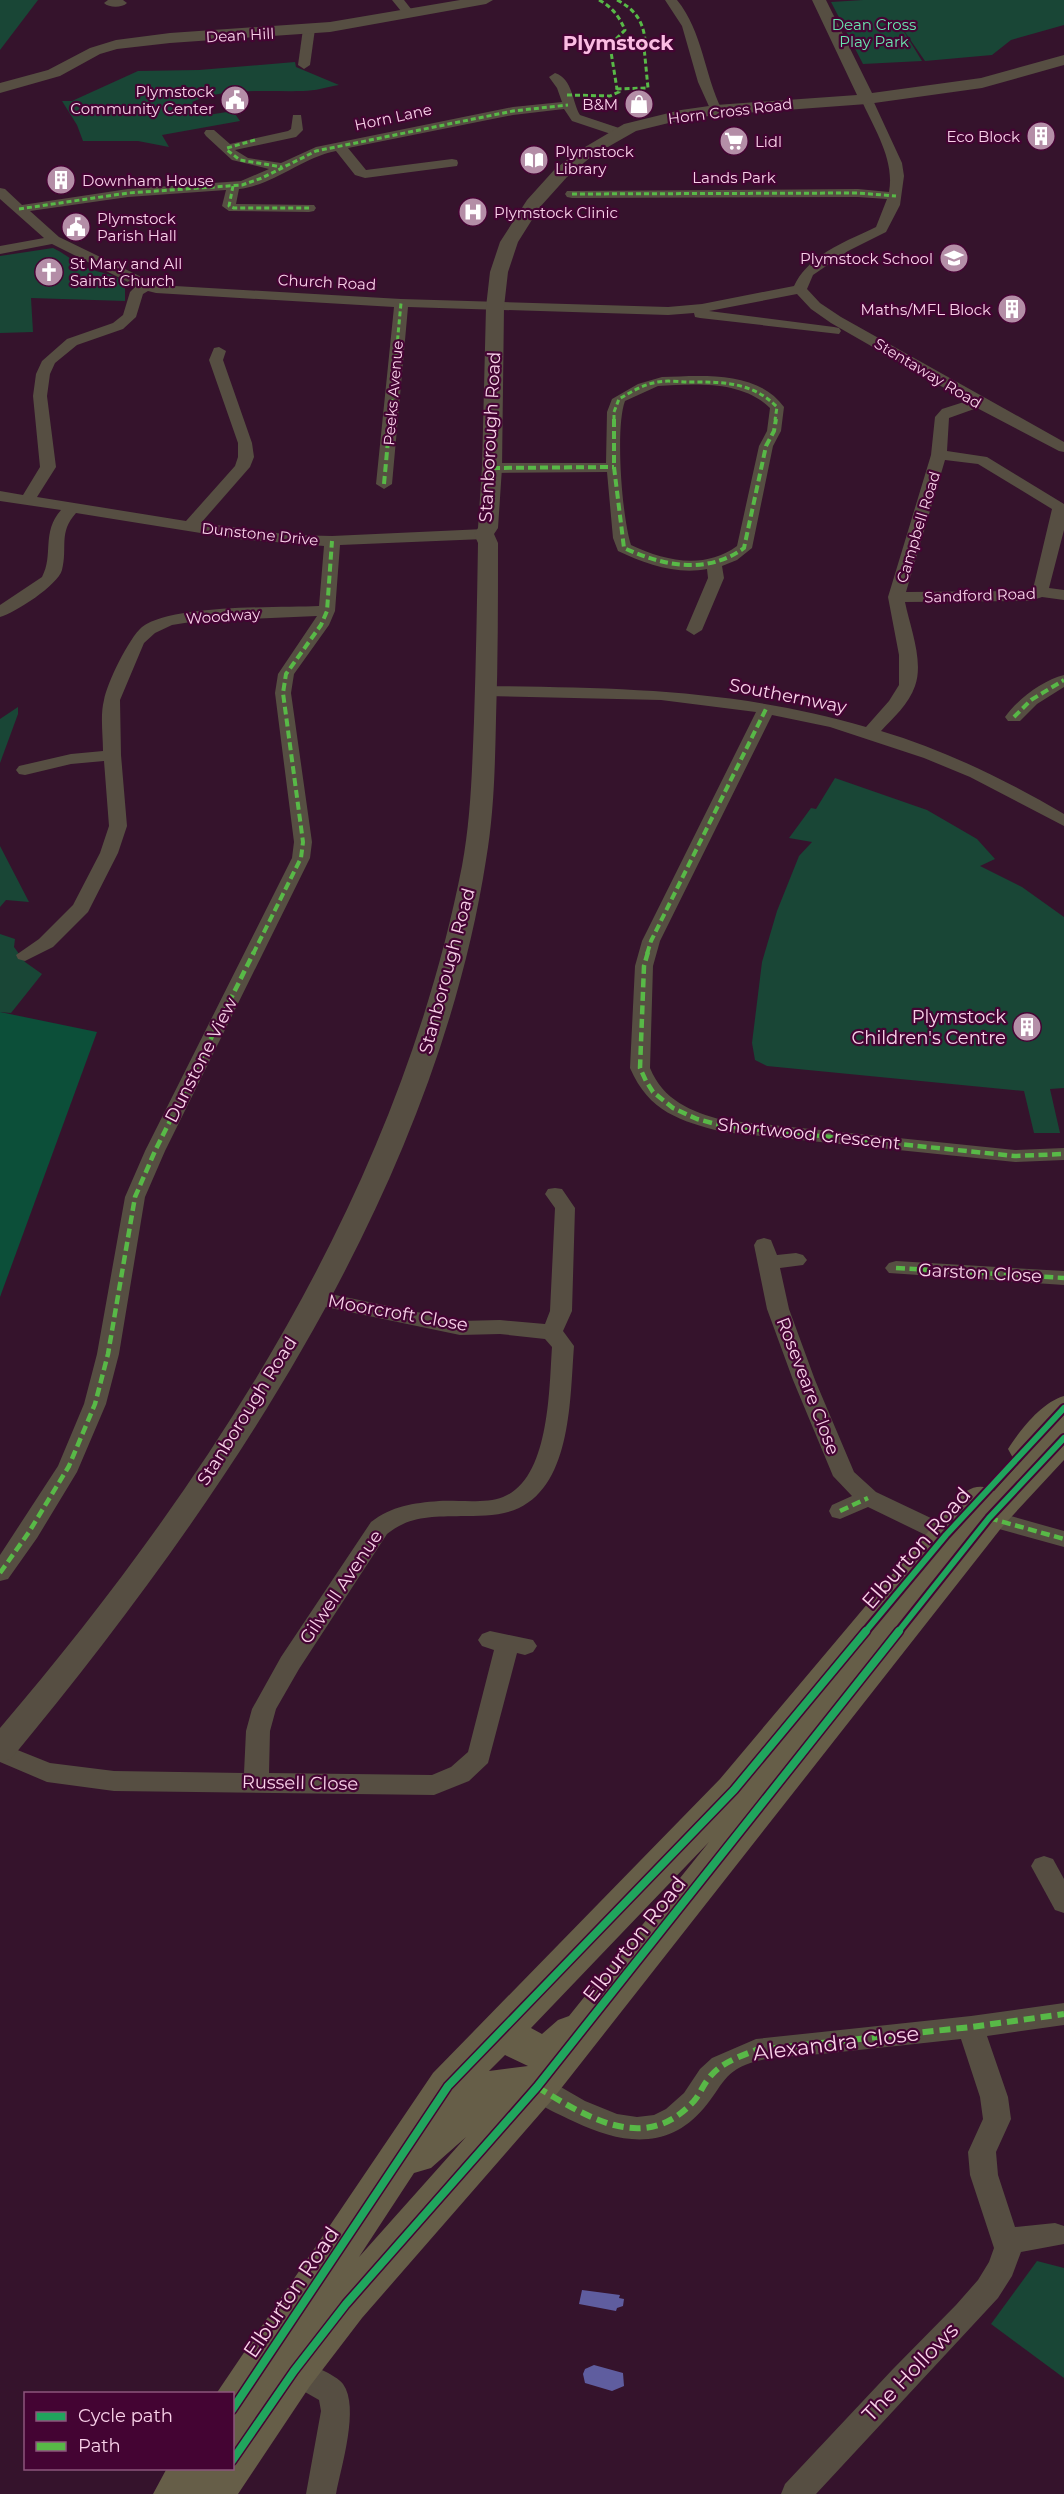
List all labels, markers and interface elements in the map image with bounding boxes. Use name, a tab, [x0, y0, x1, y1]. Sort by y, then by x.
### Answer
park label: Dean Cross Play Park	[832, 15, 916, 51]
street label: Dean Hill	[205, 24, 275, 46]
district label: Plymstock	[563, 31, 674, 55]
place label: Plymstock Community Center	[70, 82, 214, 118]
public building icon: Plymstock Community Center	[219, 84, 251, 116]
shop icon: B&M	[623, 88, 655, 120]
street label: Horn Cross Road	[667, 94, 793, 128]
place label: B&M	[582, 95, 618, 114]
street label: Horn Lane	[353, 100, 433, 134]
building icon: Eco Block	[1025, 120, 1057, 152]
supermarket icon: Lidl	[718, 125, 750, 157]
place label: Eco Block	[946, 127, 1020, 146]
place label: Lidl	[755, 132, 782, 151]
place label: Plymstock Library	[555, 142, 634, 178]
library icon: Plymstock Library	[518, 144, 550, 176]
building icon: Downham House	[45, 164, 77, 196]
street label: Lands Park	[692, 168, 776, 187]
place label: Downham House	[82, 171, 214, 190]
hospital icon: Plymstock Clinic	[457, 196, 489, 228]
place label: Plymstock Clinic	[494, 203, 618, 222]
place label: Plymstock Parish Hall	[97, 209, 177, 245]
public building icon: Plymstock Parish Hall	[60, 211, 92, 243]
school or university icon: Plymstock School	[938, 242, 970, 274]
place label: Plymstock School	[800, 249, 933, 268]
place label: St Mary and All Saints Church	[70, 254, 182, 290]
church icon: St Mary and All Saints Church	[33, 256, 65, 288]
street label: Church Road	[277, 270, 377, 294]
building icon: Maths/MFL Block	[996, 293, 1028, 325]
place label: Maths/MFL Block	[861, 300, 991, 319]
street label: Stentaway Road	[871, 334, 985, 412]
street label: Peeks Avenue	[379, 340, 407, 446]
street label: Stanborough Road	[475, 351, 505, 523]
street label: Campbell Road	[892, 469, 944, 585]
street label: Dunstone Drive	[201, 518, 319, 550]
street label: Sandford Road	[924, 584, 1036, 606]
street label: Woodway	[185, 604, 262, 628]
street label: Southernway	[727, 674, 849, 718]
street label: Stanborough Road	[414, 886, 480, 1056]
street label: Dunstone View	[160, 994, 242, 1126]
place label: Plymstock Children's Centre	[851, 1006, 1006, 1049]
building icon: Plymstock Children's Centre	[1011, 1011, 1043, 1043]
street label: Shortwood Crescent	[716, 1113, 902, 1155]
street label: Garston Close	[917, 1259, 1043, 1287]
street label: Moorcroft Close	[326, 1290, 470, 1336]
street label: Roseveare Close	[772, 1314, 844, 1458]
street label: Stanborough Road	[192, 1333, 302, 1489]
street label: Elburton Road	[856, 1482, 976, 1614]
street label: Gilwell Avenue	[295, 1526, 387, 1648]
street label: Russell Close	[242, 1771, 359, 1795]
street label: Elburton Road	[577, 1871, 691, 2007]
street label: Alexandra Close	[752, 2020, 920, 2066]
street label: Elburton Road	[238, 2222, 344, 2362]
street label: The Hollows	[857, 2317, 963, 2427]
legend	[24, 2392, 234, 2470]
text: Cycle path	[78, 2405, 173, 2427]
text: Path	[78, 2435, 121, 2457]

